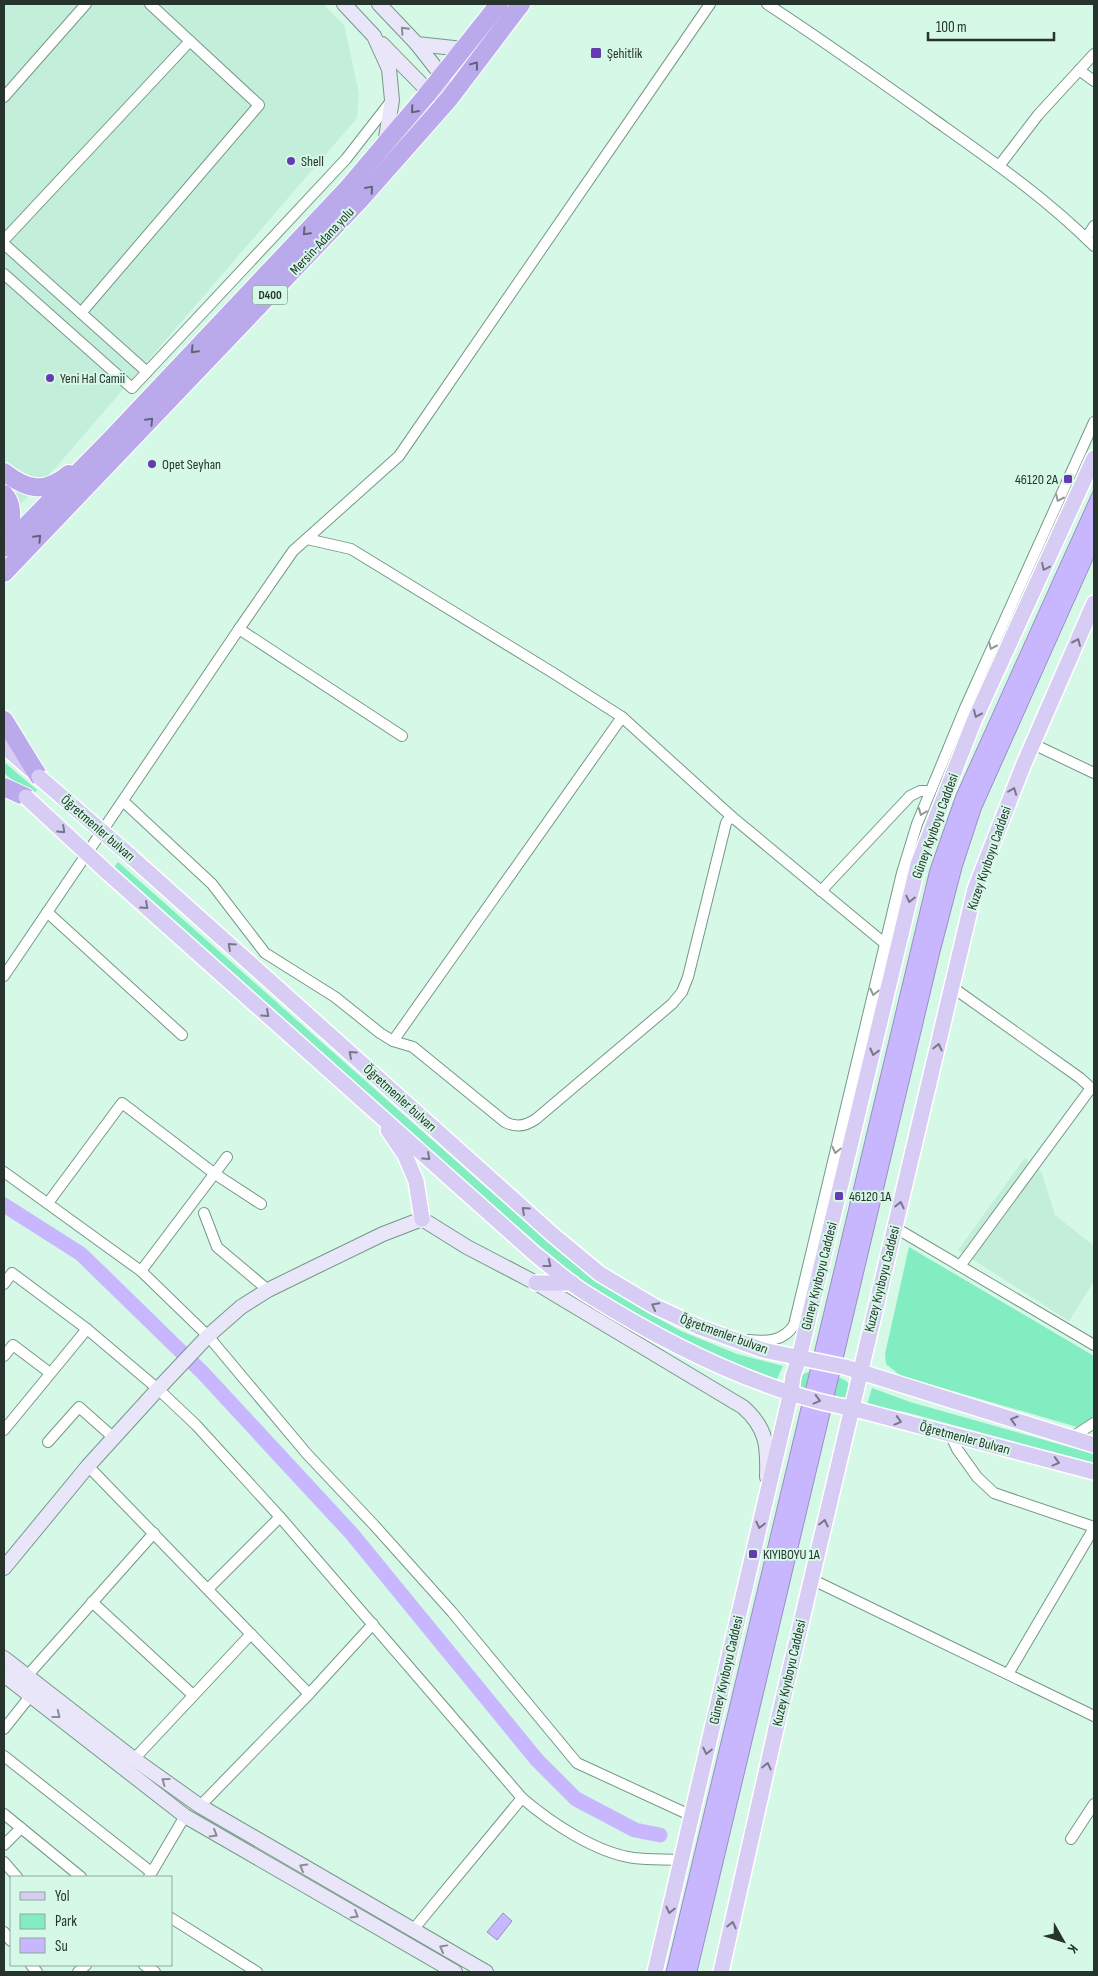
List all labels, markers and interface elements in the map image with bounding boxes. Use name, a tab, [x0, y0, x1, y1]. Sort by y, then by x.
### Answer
scale bar	[928, 10, 1054, 42]
text: 100 m	[936, 18, 967, 37]
one-way arrow	[401, 27, 410, 36]
place label: Şehitlik	[607, 45, 643, 62]
marker: Şehitlik	[589, 46, 603, 60]
one-way arrow	[469, 61, 478, 71]
one-way arrow	[411, 105, 420, 114]
place label: Shell	[301, 153, 324, 170]
marker: Shell	[285, 155, 297, 167]
one-way arrow	[364, 185, 373, 194]
street label: Mersin-Adana yolu	[286, 203, 358, 278]
one-way arrow	[303, 226, 312, 235]
road number: D400	[252, 286, 288, 304]
one-way arrow	[191, 344, 200, 353]
place label: Yeni Hal Camii	[60, 370, 125, 387]
marker: Yeni Hal Camii	[44, 372, 56, 384]
one-way arrow	[145, 418, 154, 427]
place label: Opet Seyhan	[162, 456, 221, 473]
marker: Opet Seyhan	[146, 458, 158, 470]
place label: 46120 2A	[1015, 471, 1059, 488]
marker: 46120 2A	[1062, 473, 1074, 485]
one-way arrow	[1055, 493, 1066, 502]
one-way arrow	[32, 535, 41, 544]
one-way arrow	[1041, 561, 1051, 570]
one-way arrow	[1071, 638, 1082, 647]
one-way arrow	[988, 641, 999, 650]
one-way arrow	[973, 709, 984, 718]
street label: Güney Kıyıboyu Caddesi	[908, 771, 962, 881]
one-way arrow	[1007, 787, 1017, 796]
street label: Öğretmenler bulvarı	[57, 791, 139, 865]
street label: Kuzey Kıyıboyu Caddesi	[963, 804, 1015, 912]
one-way arrow	[918, 807, 928, 816]
one-way arrow	[56, 824, 65, 833]
one-way arrow	[905, 895, 916, 904]
one-way arrow	[139, 900, 148, 909]
one-way arrow	[227, 943, 236, 952]
one-way arrow	[869, 987, 880, 996]
one-way arrow	[260, 1008, 269, 1017]
one-way arrow	[932, 1044, 942, 1052]
one-way arrow	[869, 1048, 880, 1057]
one-way arrow	[348, 1051, 357, 1060]
street label: Öğretmenler bulvarı	[360, 1061, 440, 1135]
one-way arrow	[831, 1145, 842, 1154]
one-way arrow	[421, 1151, 430, 1160]
place label: 46120 1A	[849, 1188, 892, 1205]
marker: 46120 1A	[833, 1190, 845, 1202]
one-way arrow	[894, 1201, 905, 1210]
one-way arrow	[521, 1206, 530, 1215]
street label: Güney Kıyıboyu Caddesi	[797, 1220, 841, 1332]
street label: Kuzey Kıyıboyu Caddesi	[861, 1224, 903, 1334]
one-way arrow	[543, 1259, 552, 1268]
one-way arrow	[651, 1302, 660, 1312]
street label: Öğretmenler bulvarı	[678, 1310, 770, 1358]
one-way arrow	[812, 1395, 821, 1405]
one-way arrow	[894, 1415, 902, 1425]
one-way arrow	[1011, 1416, 1019, 1426]
street label: Öğretmenler Bulvarı	[918, 1418, 1012, 1458]
one-way arrow	[1051, 1456, 1060, 1467]
one-way arrow	[818, 1518, 829, 1527]
one-way arrow	[755, 1521, 766, 1530]
place label: KIYIBOYU 1A	[763, 1546, 821, 1563]
marker: KIYIBOYU 1A	[747, 1548, 759, 1560]
street label: Güney Kıyıboyu Caddesi	[705, 1614, 747, 1726]
street label: Kuzey Kıyıboyu Caddesi	[768, 1618, 810, 1728]
one-way arrow	[51, 1710, 60, 1719]
one-way arrow	[702, 1747, 713, 1756]
one-way arrow	[761, 1762, 772, 1771]
one-way arrow	[162, 1779, 171, 1787]
one-way arrow	[209, 1828, 218, 1838]
one-way arrow	[299, 1863, 308, 1873]
legend	[10, 1876, 172, 1966]
text: Yol	[55, 1887, 70, 1906]
one-way arrow	[665, 1905, 676, 1914]
one-way arrow	[350, 1909, 359, 1919]
text: Park	[55, 1912, 77, 1931]
north arrow	[1038, 1916, 1088, 1966]
one-way arrow	[726, 1920, 737, 1929]
text: Su	[55, 1937, 68, 1956]
text: K	[1064, 1941, 1081, 1957]
one-way arrow	[440, 1945, 449, 1955]

